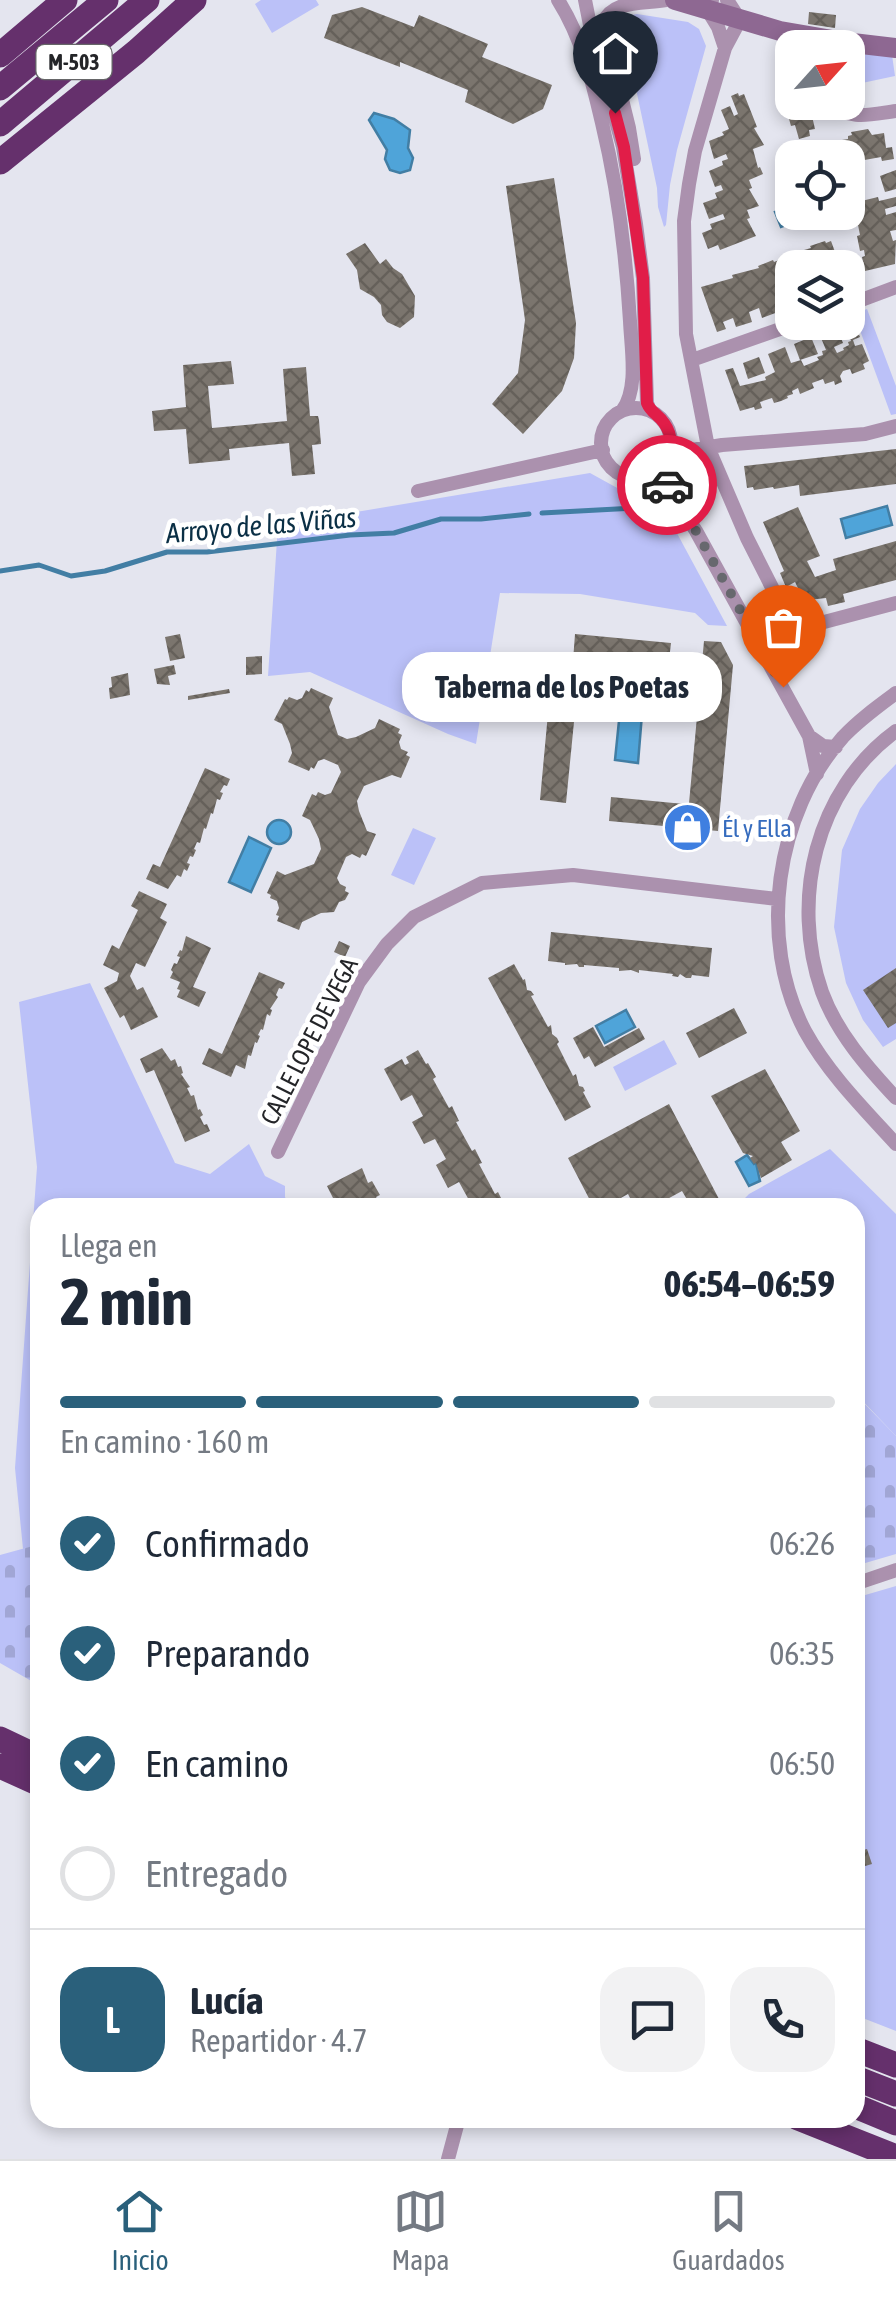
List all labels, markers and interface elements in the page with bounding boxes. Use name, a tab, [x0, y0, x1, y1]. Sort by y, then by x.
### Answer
pin	[573, 11, 658, 114]
icon: home	[588, 26, 643, 81]
north arrow	[775, 30, 865, 120]
map controls	[775, 30, 865, 340]
road number: M-503	[36, 45, 112, 79]
button: locate	[775, 140, 865, 230]
button: layers	[775, 250, 865, 340]
courier	[617, 435, 717, 535]
icon: car	[640, 458, 695, 513]
water label: Arroyo de las Viñas	[164, 501, 358, 549]
pin	[741, 585, 826, 688]
icon: bag	[756, 600, 811, 655]
callout: Taberna de los Poetas	[403, 652, 723, 722]
text: Taberna de los Poetas	[435, 668, 689, 705]
shop icon: Él y Ella	[661, 802, 713, 854]
place label: Él y Ella	[722, 814, 792, 842]
street label: CALLE LOPE DE VEGA	[255, 952, 363, 1129]
text: Llega en	[60, 1227, 158, 1264]
text: 06:54–06:59	[663, 1262, 835, 1305]
text: 2 min	[60, 1264, 193, 1339]
text: En camino · 160 m	[60, 1423, 269, 1460]
icon: check	[60, 1516, 115, 1571]
text: Confirmado	[145, 1522, 310, 1565]
text: 06:26	[769, 1525, 835, 1562]
icon: check	[60, 1626, 115, 1681]
text: Preparando	[145, 1632, 310, 1675]
text: 06:35	[769, 1635, 835, 1672]
icon: check	[60, 1736, 115, 1791]
text: En camino	[145, 1742, 289, 1785]
text: 06:50	[769, 1745, 835, 1782]
text: Entregado	[145, 1852, 288, 1895]
button: chat	[600, 1967, 705, 2072]
button: phone	[730, 1967, 835, 2072]
text: Lucía	[190, 1979, 264, 2022]
text: L	[105, 1998, 120, 2041]
text: Repartidor · 4.7	[190, 2022, 367, 2059]
tab: Inicio	[111, 2184, 169, 2276]
tab: Mapa	[391, 2184, 449, 2276]
tab: Guardados	[672, 2184, 785, 2276]

